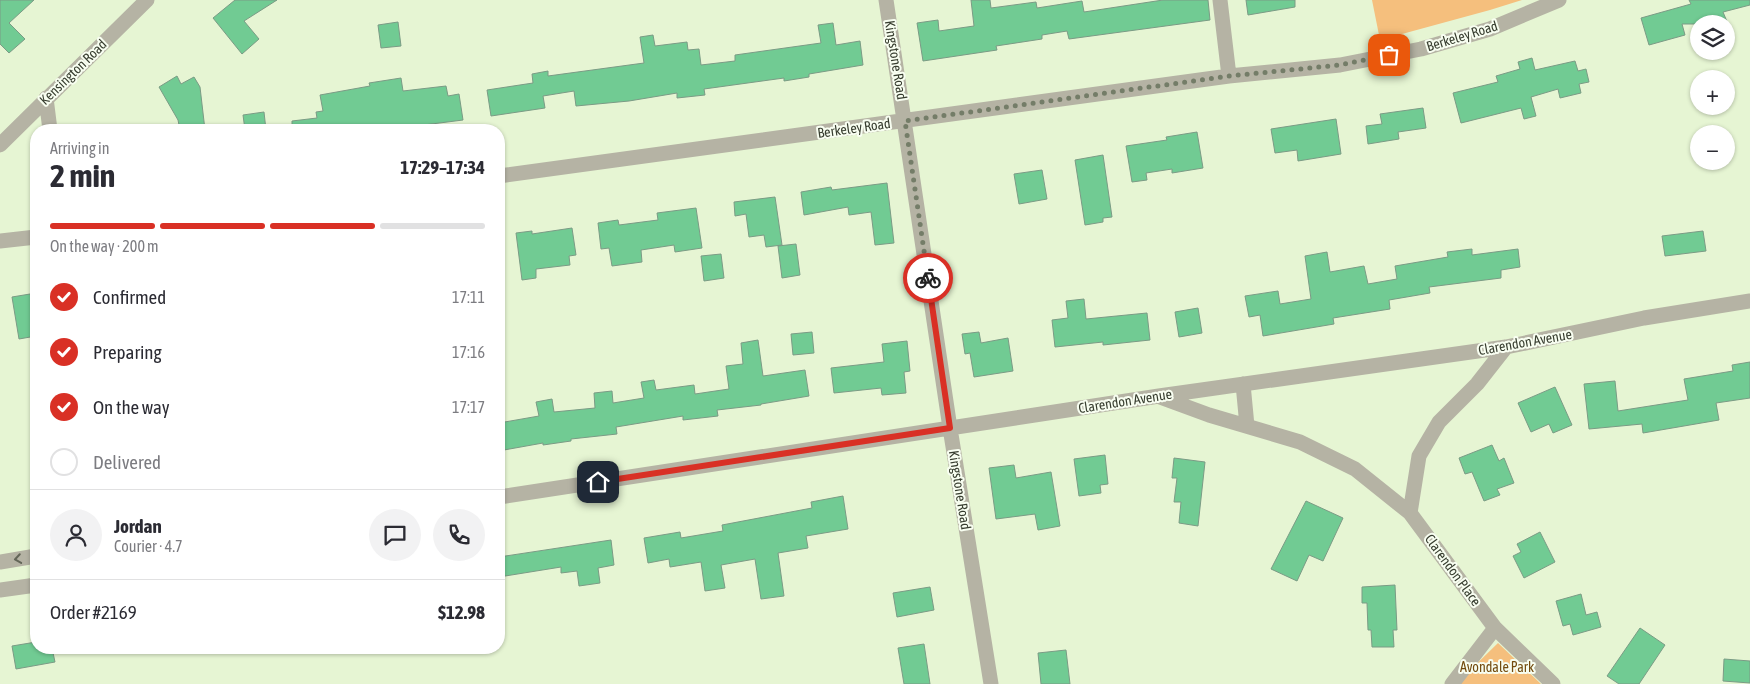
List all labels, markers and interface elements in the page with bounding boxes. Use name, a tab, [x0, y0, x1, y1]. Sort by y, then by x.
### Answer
map controls	[1690, 15, 1735, 170]
button: layers	[1690, 15, 1735, 60]
street label: Berkeley Road	[1424, 18, 1500, 54]
street label: Kingstone Road	[882, 19, 910, 101]
pin	[1368, 34, 1410, 76]
street label: Kensington Road	[36, 36, 110, 108]
icon: bag	[1375, 41, 1403, 69]
button: +	[1690, 70, 1735, 115]
street label: Berkeley Road	[816, 115, 892, 141]
button: −	[1690, 125, 1735, 170]
text: Arriving in	[50, 139, 110, 157]
text: 17:29–17:34	[400, 156, 485, 178]
text: 2 min	[50, 157, 115, 194]
text: On the way · 200 m	[50, 237, 159, 255]
courier	[903, 253, 953, 303]
icon: bike	[914, 264, 942, 292]
icon: check	[50, 283, 78, 311]
text: Confirmed	[93, 286, 166, 308]
text: 17:11	[452, 288, 485, 306]
street label: Clarendon Avenue	[1477, 326, 1573, 358]
icon: check	[50, 338, 78, 366]
text: Preparing	[93, 341, 162, 363]
text: 17:16	[452, 343, 485, 361]
street label: Clarendon Avenue	[1077, 386, 1173, 416]
icon: check	[50, 393, 78, 421]
text: On the way	[93, 396, 170, 418]
text: 17:17	[452, 398, 485, 416]
street label: Kingstone Road	[946, 449, 974, 531]
text: Delivered	[93, 451, 161, 473]
pin	[577, 461, 619, 503]
icon: home	[584, 468, 612, 496]
button: person	[50, 509, 102, 561]
button: chat	[369, 509, 421, 561]
button: phone	[433, 509, 485, 561]
text: Jordan	[114, 515, 162, 537]
street label: Clarendon Place	[1422, 531, 1484, 609]
text: Courier · 4.7	[114, 537, 183, 555]
one-way arrow	[14, 554, 22, 564]
text: Order #2169	[50, 601, 137, 623]
text: $12.98	[438, 601, 485, 623]
park label: Avondale Park	[1460, 659, 1534, 675]

